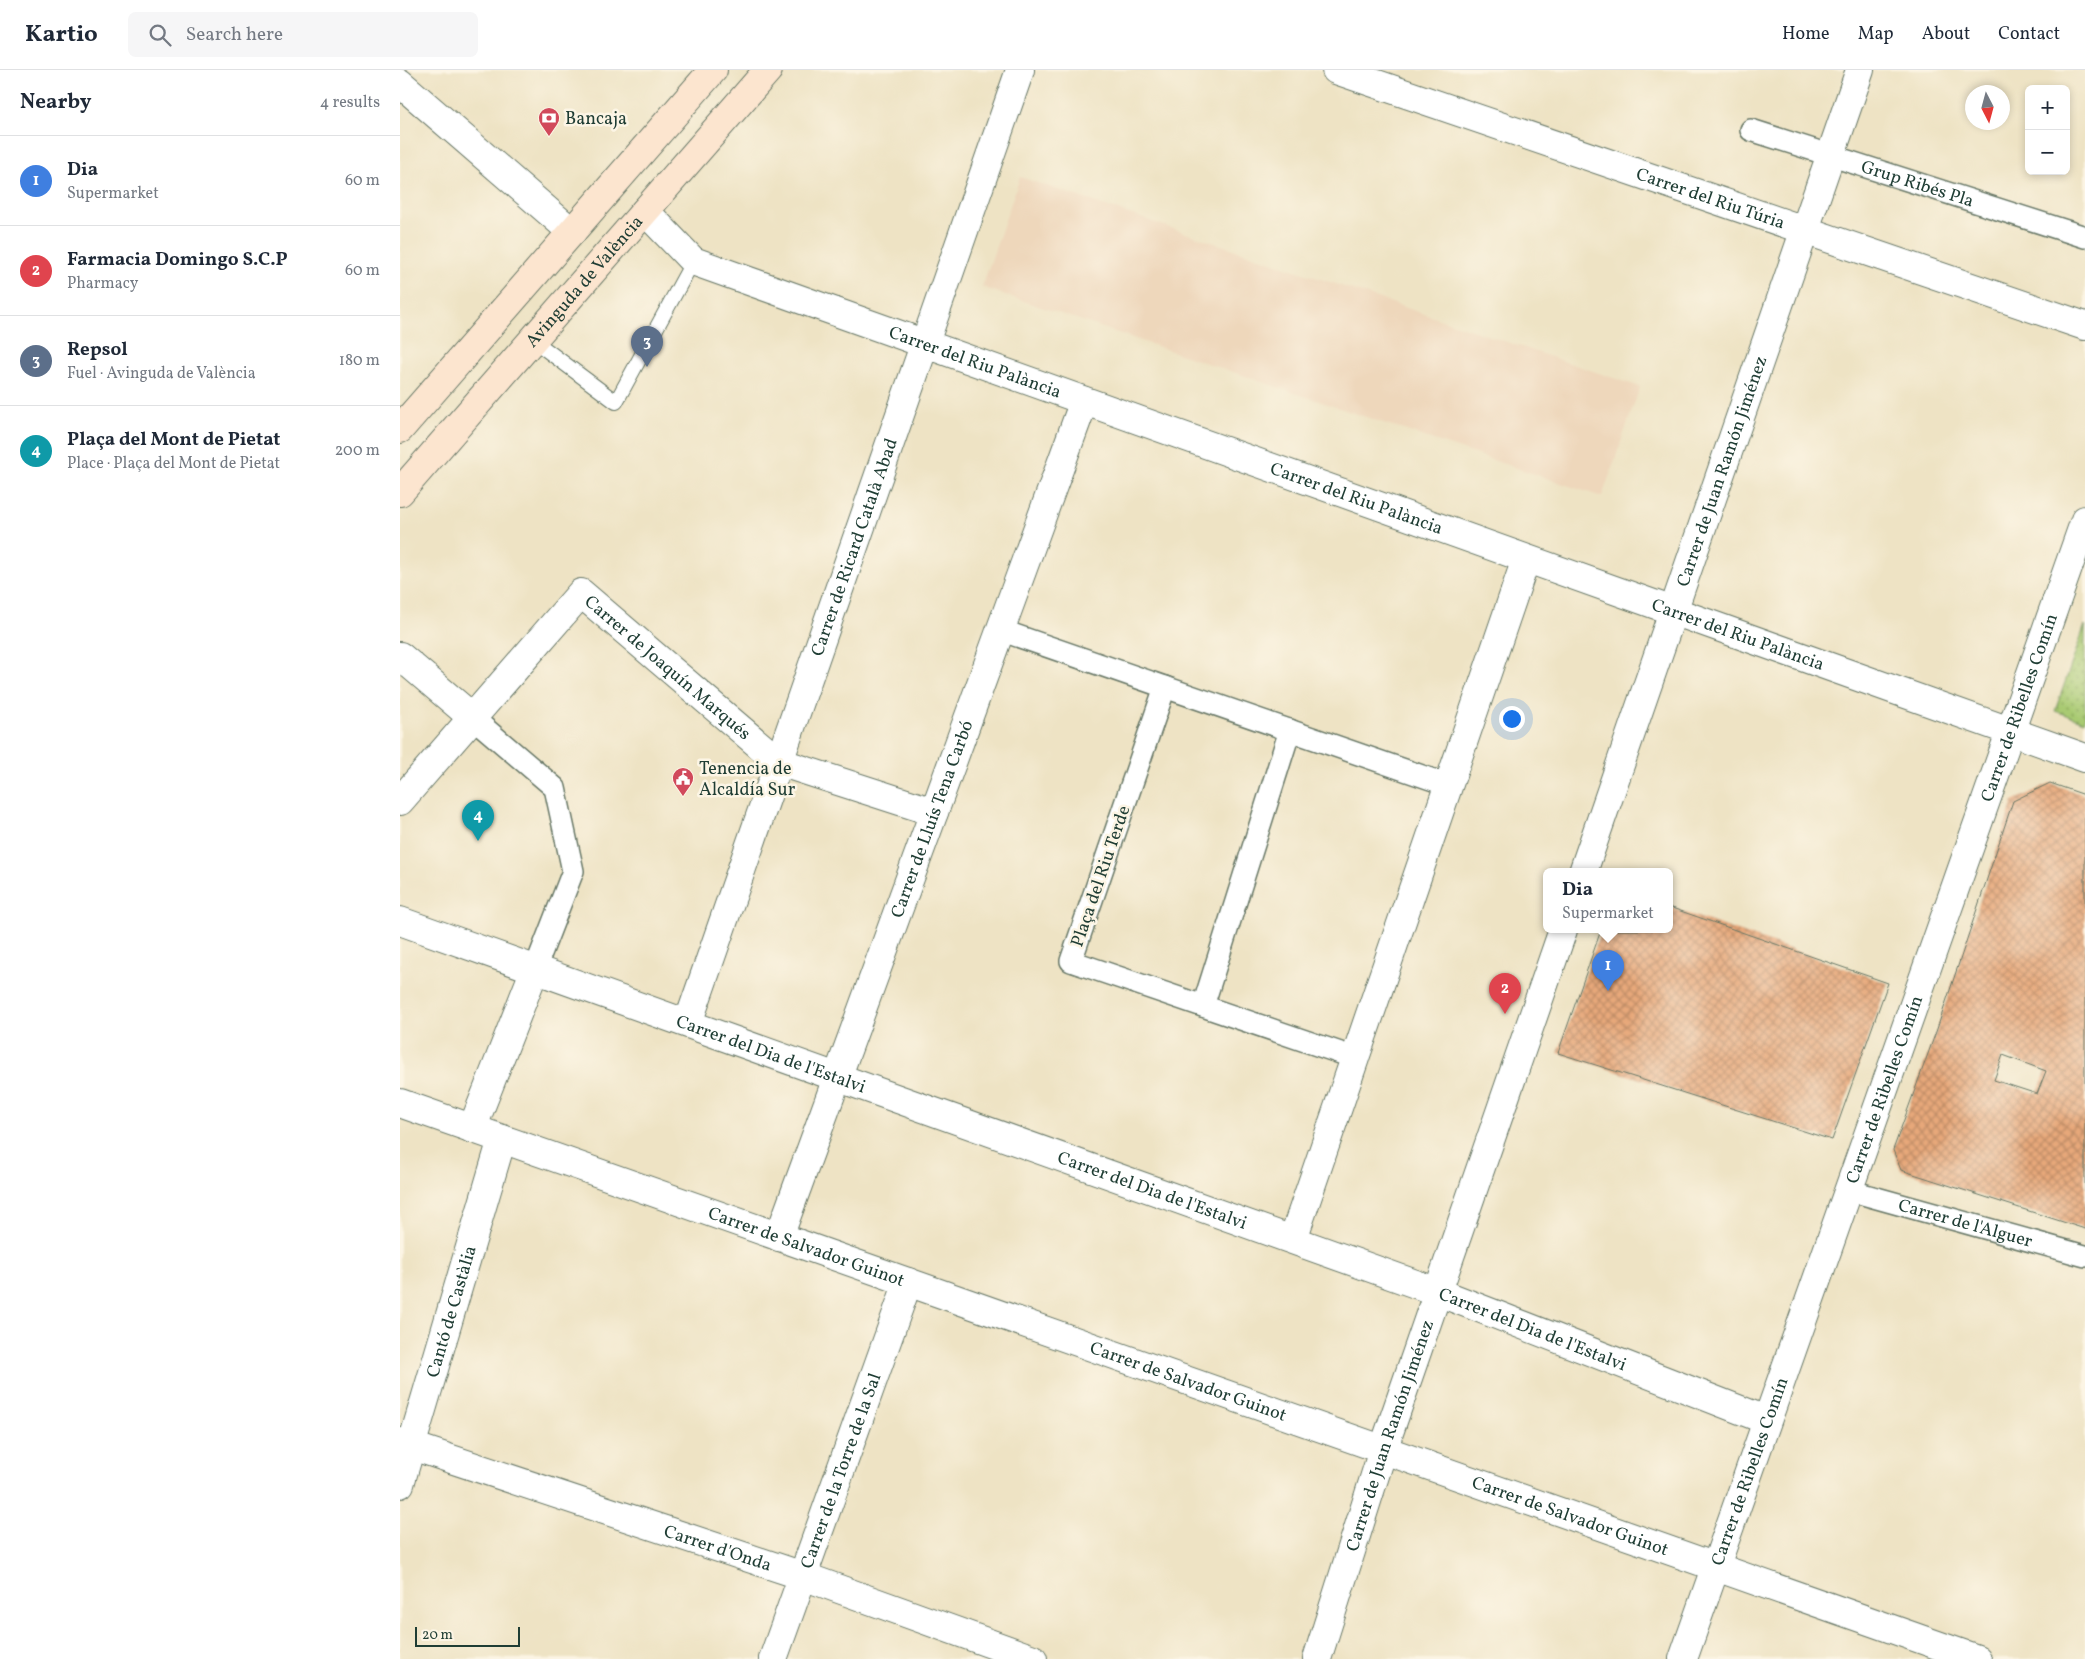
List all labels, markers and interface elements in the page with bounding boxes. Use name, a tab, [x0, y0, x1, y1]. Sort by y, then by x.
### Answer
search box	[128, 12, 478, 57]
text: Kartio	[25, 18, 98, 52]
icon: search	[146, 21, 174, 49]
text: Search here	[186, 22, 283, 48]
text: Home	[1782, 22, 1830, 47]
text: Map	[1858, 22, 1894, 47]
text: About	[1922, 22, 1970, 47]
text: Contact	[1998, 22, 2060, 47]
north arrow	[1965, 85, 2010, 130]
map controls	[2025, 85, 2070, 175]
button: +	[2025, 85, 2070, 130]
text: Nearby	[20, 88, 91, 117]
text: 4 results	[320, 92, 380, 114]
bank icon: Bancaja	[537, 106, 561, 137]
place label: Bancaja	[565, 107, 627, 132]
button: −	[2025, 130, 2070, 175]
street label: Grup Ribés Pla	[1858, 155, 1977, 215]
text: Dia	[67, 157, 98, 183]
street label: Carrer del Riu Túria	[1632, 162, 1788, 237]
text: 1	[33, 170, 39, 192]
text: 60 m	[345, 170, 380, 192]
text: Supermarket	[67, 183, 159, 205]
street label: Avinguda de València	[521, 210, 650, 353]
text: Farmacia Domingo S.C.P	[67, 247, 288, 273]
text: 2	[32, 260, 40, 282]
text: 60 m	[345, 260, 380, 282]
text: Pharmacy	[67, 273, 138, 295]
street label: Carrer del Riu Palància	[885, 321, 1065, 406]
pin: 3	[631, 326, 663, 367]
text: Repsol	[67, 337, 128, 363]
text: 3	[32, 350, 40, 372]
text: 180 m	[339, 350, 380, 372]
street label: Carrer de Juan Ramón Jiménez	[1671, 353, 1774, 590]
text: Fuel · Avinguda de València	[67, 363, 256, 385]
text: Plaça del Mont de Pietat	[67, 427, 280, 453]
street label: Carrer de Ricard Català Abad	[806, 435, 905, 660]
text: 4	[31, 440, 41, 462]
text: 200 m	[335, 440, 380, 462]
text: Place · Plaça del Mont de Pietat	[67, 453, 280, 475]
street label: Carrer del Riu Palància	[1266, 457, 1446, 542]
street label: Carrer de Joaquín Marqués	[578, 590, 756, 747]
street label: Carrer del Riu Palància	[1648, 593, 1827, 678]
street label: Carrer de Ribelles Comín	[1975, 610, 2065, 806]
your location	[1499, 706, 1525, 732]
street label: Carrer de Lluís Tena Carbó	[885, 717, 980, 922]
place label: Tenencia de Alcaldía Sur	[699, 757, 796, 803]
public building icon: Tenencia de Alcaldía Sur	[671, 766, 695, 797]
pin: 4	[462, 800, 494, 841]
street label: Plaça del Riu Terde	[1065, 802, 1137, 951]
popup	[1543, 868, 1673, 933]
text: Dia	[1562, 877, 1593, 903]
text: Supermarket	[1562, 903, 1654, 925]
pin: 1	[1592, 950, 1624, 991]
pin: 2	[1489, 973, 1521, 1014]
street label: Carrer de Ribelles Comín	[1841, 992, 1930, 1187]
street label: Carrer del Dia de l'Estalvi	[672, 1010, 869, 1100]
street label: Carrer del Dia de l'Estalvi	[1054, 1146, 1250, 1237]
street label: Carrer de l'Alguer	[1895, 1194, 2036, 1255]
street label: Carrer de Salvador Guinot	[704, 1202, 908, 1294]
street label: Cantó de Castàlia	[421, 1243, 484, 1381]
street label: Carrer del Dia de l'Estalvi	[1435, 1282, 1630, 1378]
street label: Carrer de Juan Ramón Jiménez	[1341, 1317, 1441, 1555]
street label: Carrer de Salvador Guinot	[1086, 1336, 1290, 1429]
street label: Carrer de la Torre de la Sal	[795, 1370, 888, 1572]
street label: Carrer de Ribelles Comín	[1706, 1374, 1795, 1569]
street label: Carrer de Salvador Guinot	[1468, 1471, 1672, 1563]
street label: Carrer d'Onda	[660, 1520, 775, 1579]
scale bar	[415, 1624, 520, 1647]
text: 20 m	[422, 1626, 453, 1645]

